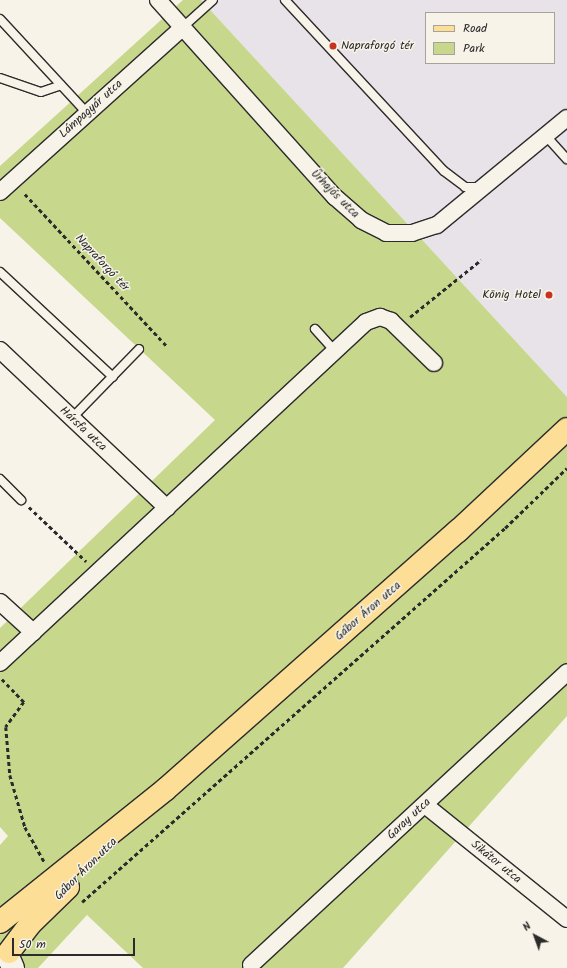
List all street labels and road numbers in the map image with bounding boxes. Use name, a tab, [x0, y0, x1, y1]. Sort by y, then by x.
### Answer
street label: Lámpagyár utca	[56, 77, 126, 141]
street label: Űrhajós utca	[308, 167, 362, 221]
street label: Napraforgó tér	[72, 231, 132, 295]
street label: Hársfa utca	[56, 404, 110, 454]
street label: Gábor Áron utca	[332, 578, 404, 644]
street label: Garay utca	[384, 795, 434, 843]
street label: Gábor Áron utca	[52, 835, 120, 903]
street label: Sikátor utca	[468, 837, 524, 887]

